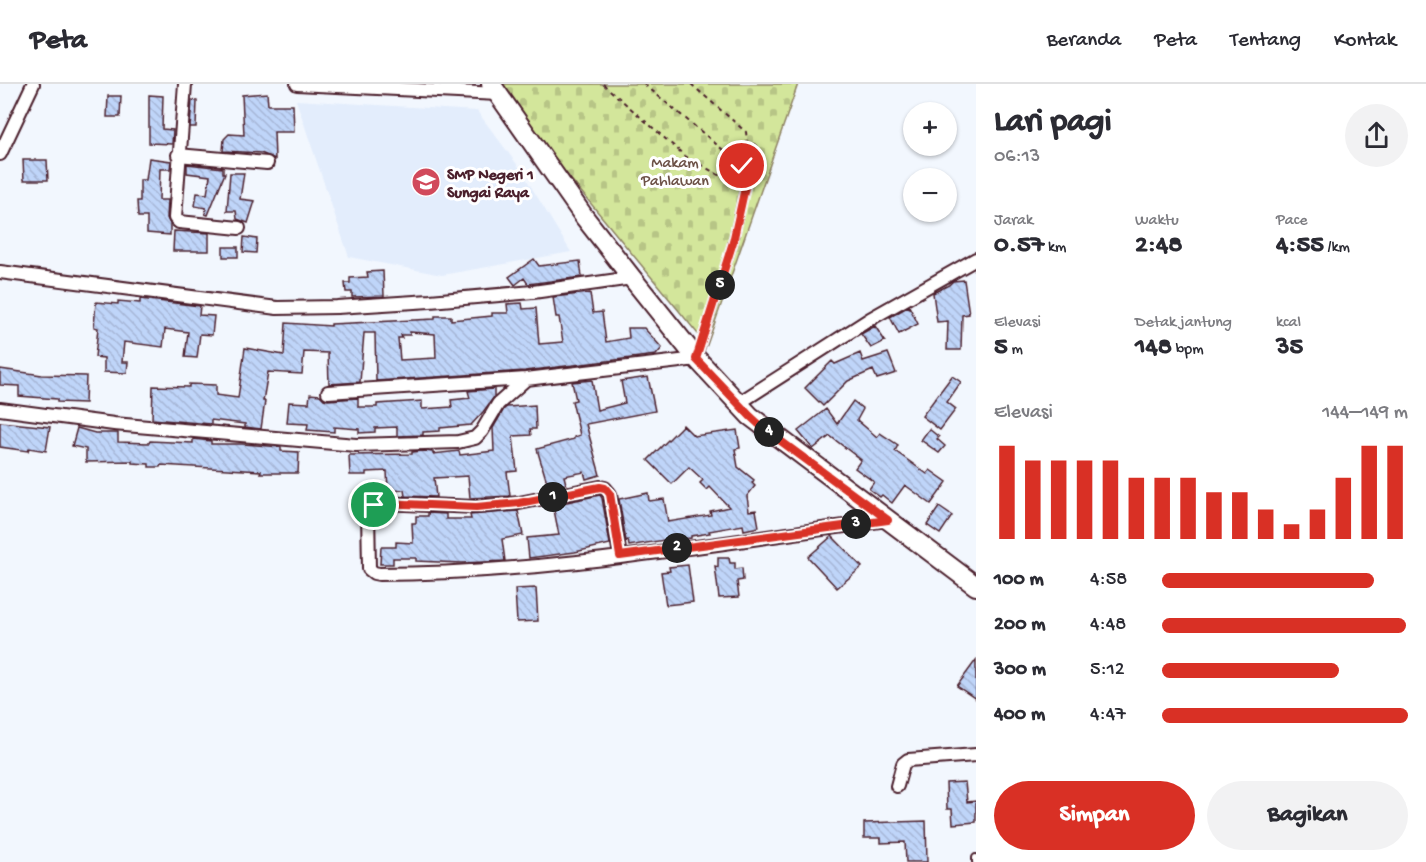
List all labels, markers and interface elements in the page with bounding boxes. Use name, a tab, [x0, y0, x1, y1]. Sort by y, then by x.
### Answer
text: Peta	[30, 25, 87, 58]
text: Beranda	[1047, 29, 1121, 54]
text: Peta	[1154, 29, 1197, 54]
text: Tentang	[1230, 29, 1301, 54]
text: Kontak	[1334, 29, 1396, 54]
map controls	[903, 102, 957, 222]
button: +	[903, 102, 957, 156]
text: Lari pagi	[994, 104, 1112, 142]
button: share	[1345, 104, 1408, 167]
pin	[716, 140, 767, 191]
text: 06:13	[994, 146, 1040, 169]
icon: check	[725, 149, 758, 182]
park label: Makam Pahlawan	[640, 155, 709, 192]
school or university icon: SMP Negeri 1 Sungai Raya	[410, 166, 442, 198]
place label: SMP Negeri 1 Sungai Raya	[447, 167, 534, 204]
button: −	[903, 168, 957, 222]
text: Jarak	[994, 212, 1033, 231]
text: Waktu	[1135, 212, 1179, 231]
text: Pace	[1276, 212, 1307, 231]
text: 0.57	[994, 231, 1044, 262]
text: 2:48	[1135, 231, 1182, 262]
text: 4:55	[1276, 231, 1324, 262]
text: km	[1044, 239, 1066, 258]
text: /km	[1324, 239, 1350, 258]
pin: 5	[705, 270, 735, 300]
text: 5	[716, 275, 724, 294]
text: Elevasi	[994, 314, 1041, 333]
text: Detak jantung	[1135, 314, 1232, 333]
text: kcal	[1276, 314, 1301, 333]
text: 5	[994, 333, 1008, 364]
text: 148	[1135, 333, 1172, 364]
text: 35	[1276, 333, 1303, 364]
text: m	[1008, 341, 1023, 360]
text: bpm	[1172, 341, 1204, 360]
text: Elevasi	[994, 402, 1053, 425]
text: 144–149 m	[1322, 402, 1408, 425]
pin: 4	[754, 417, 784, 447]
text: 4	[765, 422, 773, 441]
pin	[348, 479, 399, 530]
pin: 1	[538, 482, 568, 512]
text: 1	[550, 487, 556, 506]
icon: arrive	[357, 488, 390, 521]
pin: 3	[841, 509, 871, 539]
text: 3	[852, 514, 860, 533]
pin: 2	[662, 533, 692, 563]
text: 2	[673, 538, 681, 557]
text: 100 m	[994, 569, 1044, 592]
text: 4:58	[1090, 569, 1127, 592]
text: 200 m	[994, 614, 1045, 637]
text: 4:48	[1090, 614, 1126, 637]
text: 300 m	[994, 659, 1046, 682]
text: 5:12	[1090, 659, 1125, 682]
text: 400 m	[994, 704, 1045, 727]
text: 4:47	[1090, 704, 1126, 727]
button: Simpan	[994, 781, 1195, 850]
button: Bagikan	[1207, 781, 1408, 850]

